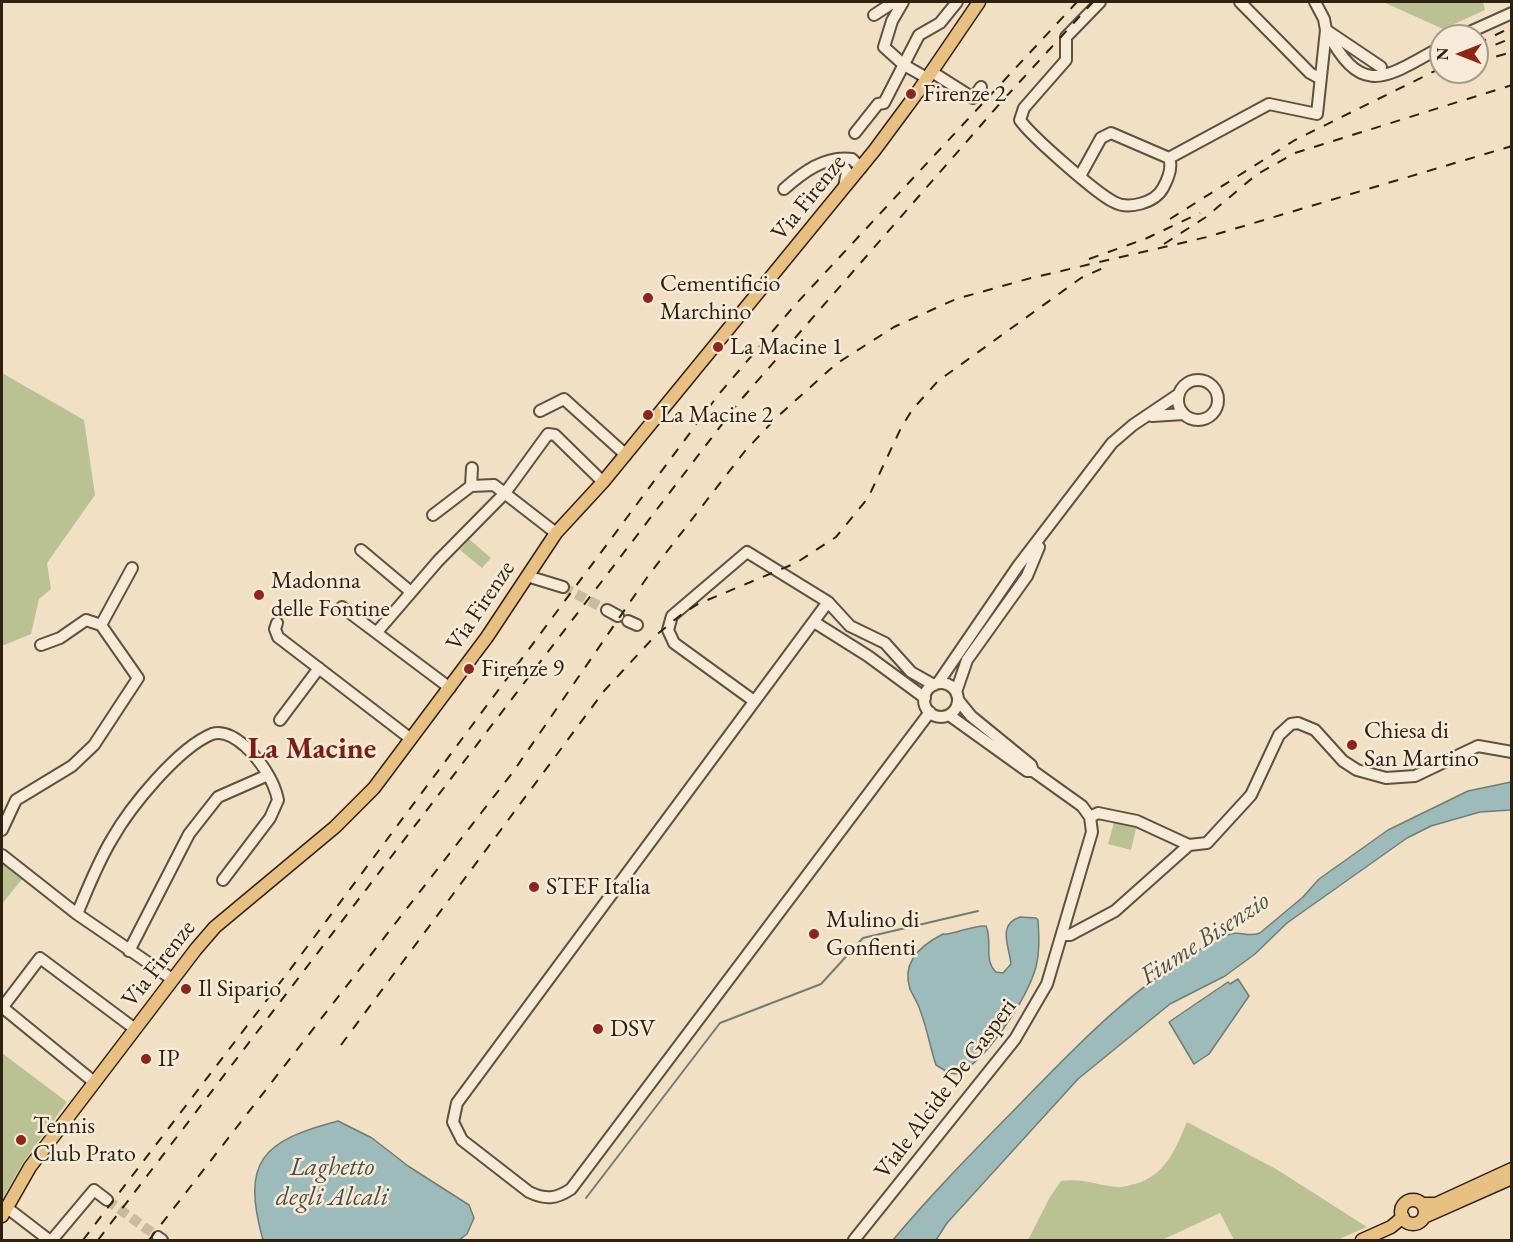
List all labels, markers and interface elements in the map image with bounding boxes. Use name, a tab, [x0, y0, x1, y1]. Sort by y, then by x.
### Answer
north arrow	[1429, 24, 1489, 84]
text: N	[1432, 48, 1453, 60]
place label: Firenze 2	[923, 80, 1006, 108]
marker: Firenze 2	[904, 87, 918, 101]
street label: Via Firenze	[766, 149, 852, 247]
place label: Cementificio Marchino	[660, 270, 780, 326]
marker: Cementificio Marchino	[641, 291, 655, 305]
place label: La Macine 1	[730, 333, 843, 361]
marker: La Macine 1	[711, 340, 725, 354]
place label: La Macine 2	[660, 401, 773, 429]
marker: La Macine 2	[641, 408, 655, 422]
street label: Via Firenze	[440, 555, 522, 657]
place label: Madonna delle Fontine	[271, 567, 390, 623]
marker: Madonna delle Fontine	[252, 588, 266, 602]
place label: Firenze 9	[481, 655, 564, 683]
marker: Firenze 9	[462, 662, 476, 676]
place label: Chiesa di San Martino	[1364, 717, 1479, 773]
district label: La Macine	[248, 732, 376, 768]
marker: Chiesa di San Martino	[1345, 738, 1359, 752]
place label: STEF Italia	[546, 873, 650, 901]
marker: STEF Italia	[527, 880, 541, 894]
water label: Fiume Bisenzio	[1134, 886, 1276, 992]
place label: Mulino di Gonfienti	[826, 906, 919, 962]
street label: Via Firenze	[116, 915, 202, 1013]
marker: Mulino di Gonfienti	[807, 927, 821, 941]
place label: Il Sipario	[198, 975, 281, 1003]
marker: Il Sipario	[179, 982, 193, 996]
street label: Viale Alcide De Gasperi	[869, 993, 1023, 1185]
place label: DSV	[610, 1015, 655, 1043]
marker: DSV	[591, 1022, 605, 1036]
place label: IP	[158, 1045, 179, 1073]
marker: IP	[139, 1052, 153, 1066]
place label: Tennis Club Prato	[33, 1112, 136, 1168]
marker: Tennis Club Prato	[14, 1133, 28, 1147]
water label: Laghetto degli Alcali	[276, 1152, 388, 1214]

